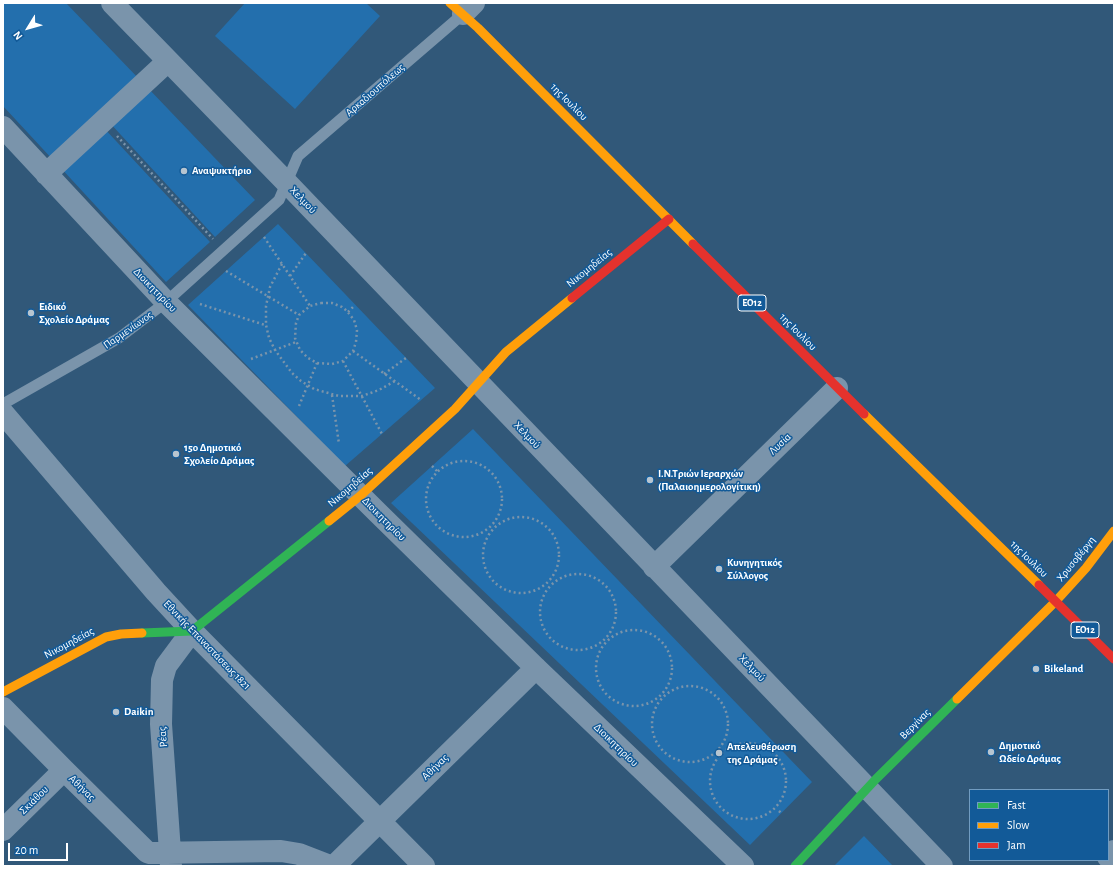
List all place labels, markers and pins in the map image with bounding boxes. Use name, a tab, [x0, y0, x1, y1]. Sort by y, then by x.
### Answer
place label: Αναψυκτήριο	[192, 164, 251, 178]
marker: Αναψυκτήριο	[179, 166, 189, 176]
place label: Ειδικό Σχολείο Δράμας	[39, 300, 109, 326]
marker: Ειδικό Σχολείο Δράμας	[26, 308, 36, 318]
place label: 15ο Δημοτικό Σχολείο Δράμας	[184, 441, 254, 467]
marker: 15ο Δημοτικό Σχολείο Δράμας	[171, 449, 181, 459]
place label: Ι.Ν.Τριών Ιεραρχών (Παλαιοημερολογίτικη)	[658, 467, 761, 493]
marker: Ι.Ν.Τριών Ιεραρχών (Παλαιοημερολογίτικη)	[645, 475, 655, 485]
place label: Κυνηγητικός Σύλλογος	[727, 556, 782, 582]
marker: Κυνηγητικός Σύλλογος	[714, 564, 724, 574]
place label: Bikeland	[1044, 662, 1083, 676]
marker: Bikeland	[1031, 664, 1041, 674]
place label: Daikin	[124, 705, 153, 719]
marker: Daikin	[111, 707, 121, 717]
place label: Δημοτικό Ωδείο Δράμας	[999, 739, 1061, 765]
place label: Απελευθέρωση της Δράμας	[727, 740, 796, 766]
marker: Δημοτικό Ωδείο Δράμας	[986, 747, 996, 757]
marker: Απελευθέρωση της Δράμας	[714, 748, 724, 758]

